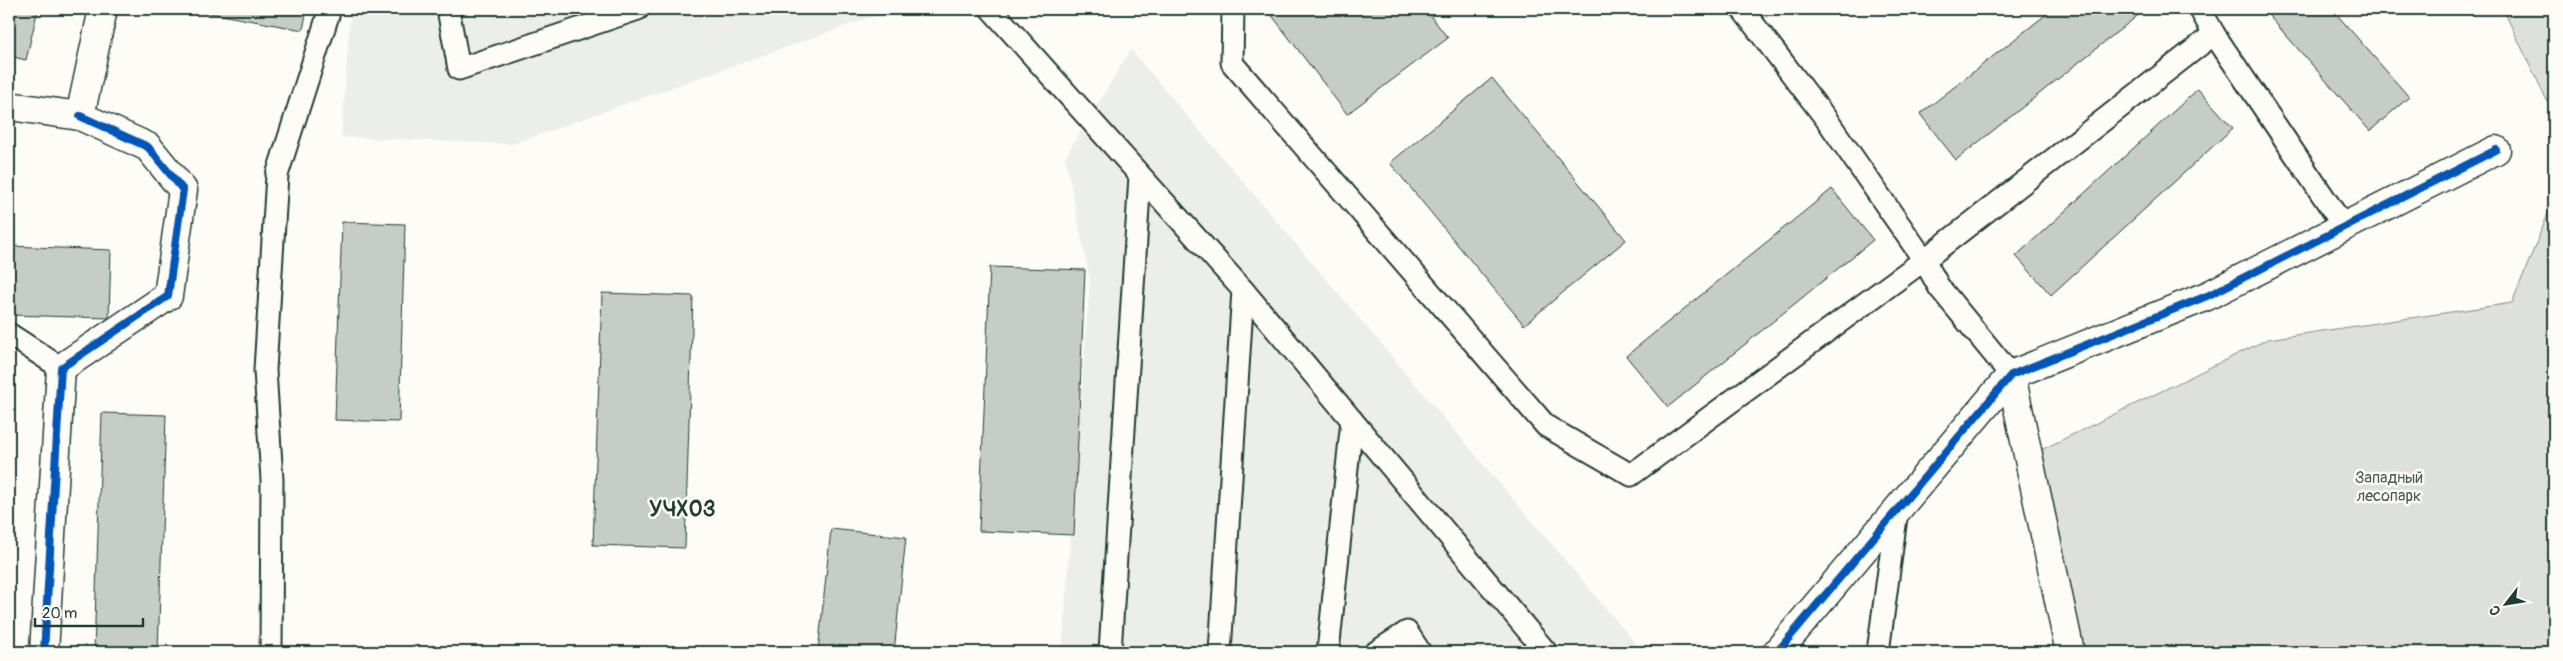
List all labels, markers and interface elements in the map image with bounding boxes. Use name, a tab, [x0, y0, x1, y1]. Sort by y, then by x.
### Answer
park label: Западный лесопарк	[2355, 468, 2423, 506]
district label: УЧХОЗ	[649, 496, 717, 523]
north arrow	[2480, 578, 2530, 628]
scale bar	[35, 596, 142, 628]
text: С	[2486, 602, 2505, 619]
text: 20 m	[42, 604, 77, 623]

